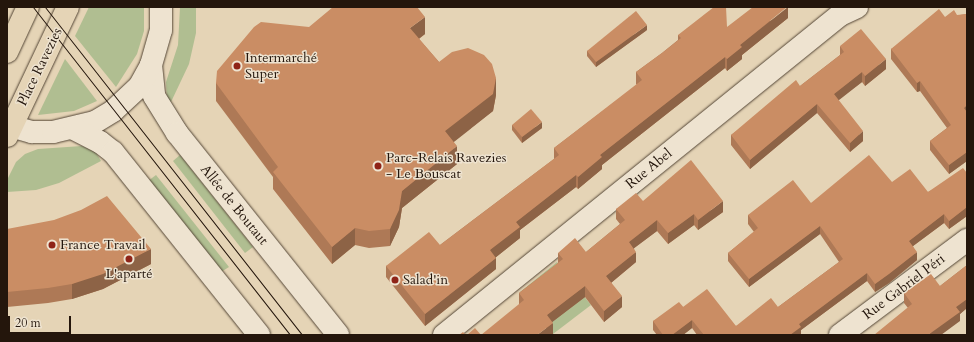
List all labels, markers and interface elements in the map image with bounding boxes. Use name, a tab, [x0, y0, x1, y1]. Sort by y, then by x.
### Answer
street label: Place Ravezies	[14, 25, 66, 109]
place label: Intermarché Super	[245, 50, 317, 82]
marker: Intermarché Super	[232, 61, 242, 71]
street label: Rue Abel	[622, 145, 676, 193]
place label: Parc-Relais Ravezies - Le Bouscat	[386, 150, 507, 182]
street label: Allée de Boutaut	[196, 161, 272, 249]
marker: Parc-Relais Ravezies - Le Bouscat	[373, 161, 383, 171]
place label: France Travail	[60, 237, 146, 253]
marker: France Travail	[47, 240, 57, 250]
street label: Rue Gabriel Péri	[860, 251, 948, 323]
marker: L'aparté	[124, 254, 134, 264]
place label: L'aparté	[105, 266, 153, 282]
place label: Salad'in	[403, 272, 448, 288]
marker: Salad'in	[390, 275, 400, 285]
scale bar	[10, 308, 73, 334]
text: 20 m	[15, 315, 41, 331]

